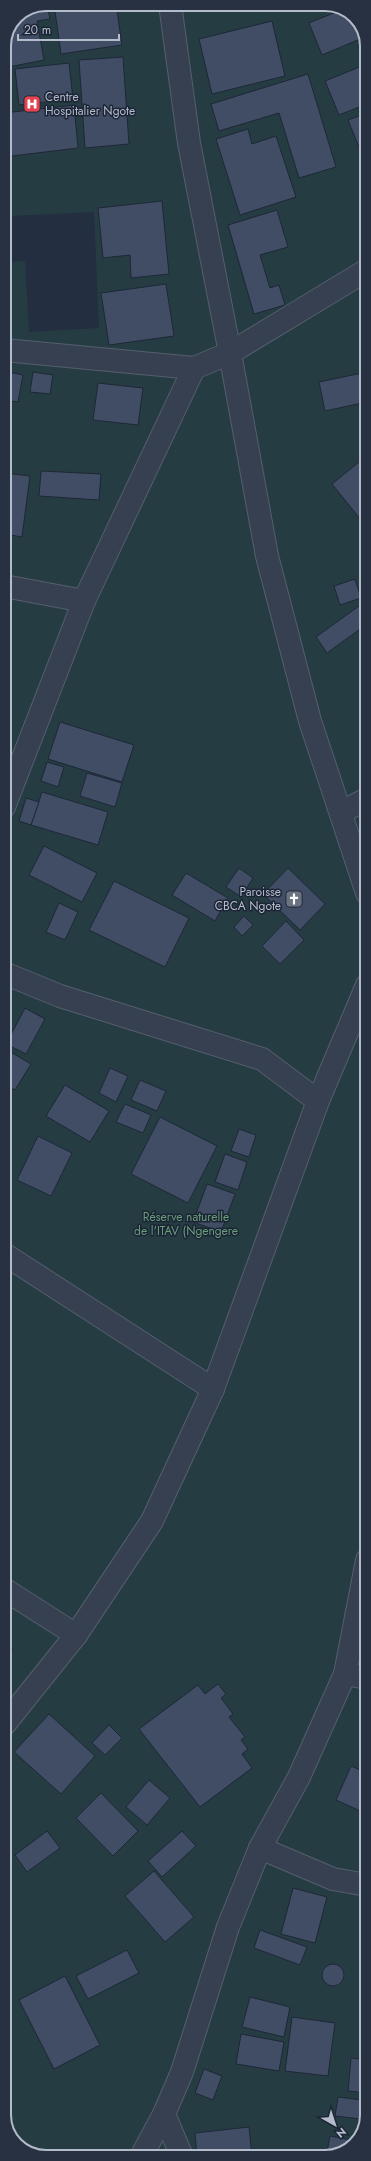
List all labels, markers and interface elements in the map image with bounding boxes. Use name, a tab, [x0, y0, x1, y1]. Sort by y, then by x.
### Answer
scale bar	[18, 16, 119, 42]
text: 20 m	[24, 21, 51, 39]
place label: Centre Hospitalier Ngote	[45, 88, 135, 120]
hospital icon: Centre Hospitalier Ngote	[22, 94, 42, 114]
place label: Paroisse CBCA Ngote	[215, 883, 281, 915]
church icon: Paroisse CBCA Ngote	[284, 889, 304, 909]
park label: Réserve naturelle de l'ITAV (Ngengere	[134, 1208, 238, 1240]
north arrow	[315, 2105, 355, 2145]
text: N	[333, 2124, 350, 2142]

